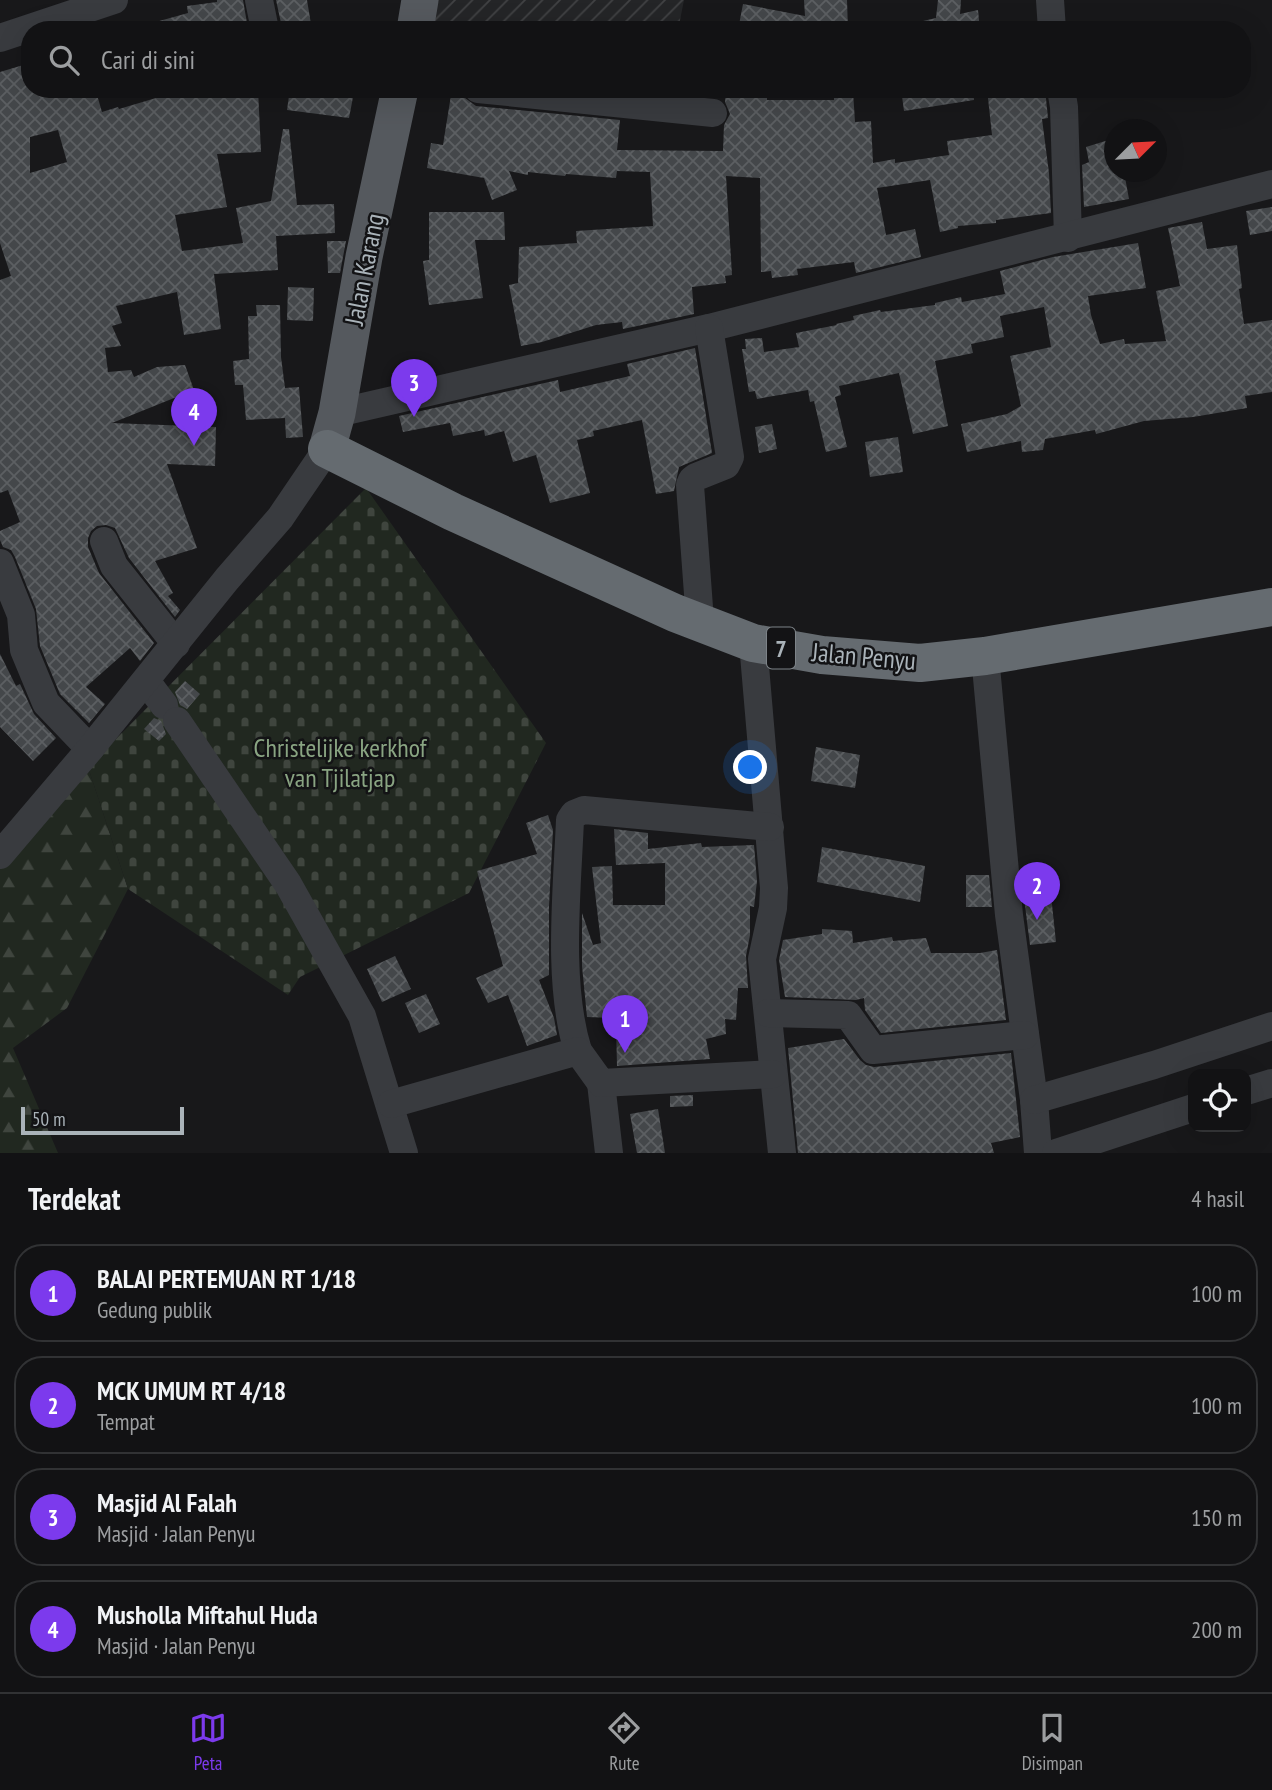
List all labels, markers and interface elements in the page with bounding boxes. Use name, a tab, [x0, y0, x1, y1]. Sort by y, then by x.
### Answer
search box	[21, 21, 1251, 98]
icon: search	[45, 41, 83, 79]
text: Cari di sini	[101, 43, 195, 76]
north arrow	[1104, 119, 1167, 182]
street label: Jalan Karang	[337, 210, 391, 329]
pin: 3	[391, 359, 437, 417]
pin: 4	[171, 388, 217, 446]
road number: 7	[767, 628, 795, 668]
street label: Jalan Penyu	[810, 635, 917, 677]
park label: Christelijke kerkhof van Tjilatjap	[254, 731, 428, 794]
your location	[733, 750, 767, 784]
pin: 2	[1014, 862, 1060, 920]
pin: 1	[602, 995, 648, 1053]
map controls	[1188, 1069, 1251, 1132]
button: locate	[1188, 1069, 1251, 1132]
scale bar	[21, 1104, 184, 1136]
text: 50 m	[32, 1107, 66, 1131]
text: Terdekat	[28, 1179, 120, 1218]
text: 4 hasil	[1191, 1184, 1244, 1213]
text: BALAI PERTEMUAN RT 1/18	[97, 1262, 356, 1295]
text: 1	[48, 1279, 59, 1308]
text: 100 m	[1191, 1279, 1242, 1308]
text: Gedung publik	[97, 1295, 212, 1324]
text: MCK UMUM RT 4/18	[97, 1374, 286, 1407]
text: 2	[48, 1391, 59, 1420]
text: 100 m	[1191, 1391, 1242, 1420]
text: Tempat	[97, 1407, 155, 1436]
text: Masjid Al Falah	[97, 1486, 237, 1519]
text: 3	[48, 1503, 59, 1532]
text: 150 m	[1191, 1503, 1242, 1532]
text: Masjid · Jalan Penyu	[97, 1519, 255, 1548]
text: Musholla Miftahul Huda	[97, 1598, 318, 1631]
text: 4	[48, 1615, 59, 1644]
text: 200 m	[1191, 1615, 1242, 1644]
text: Masjid · Jalan Penyu	[97, 1631, 255, 1660]
tab: Peta	[189, 1709, 227, 1775]
tab: Rute	[605, 1709, 643, 1775]
tab: Disimpan	[1022, 1709, 1083, 1775]

